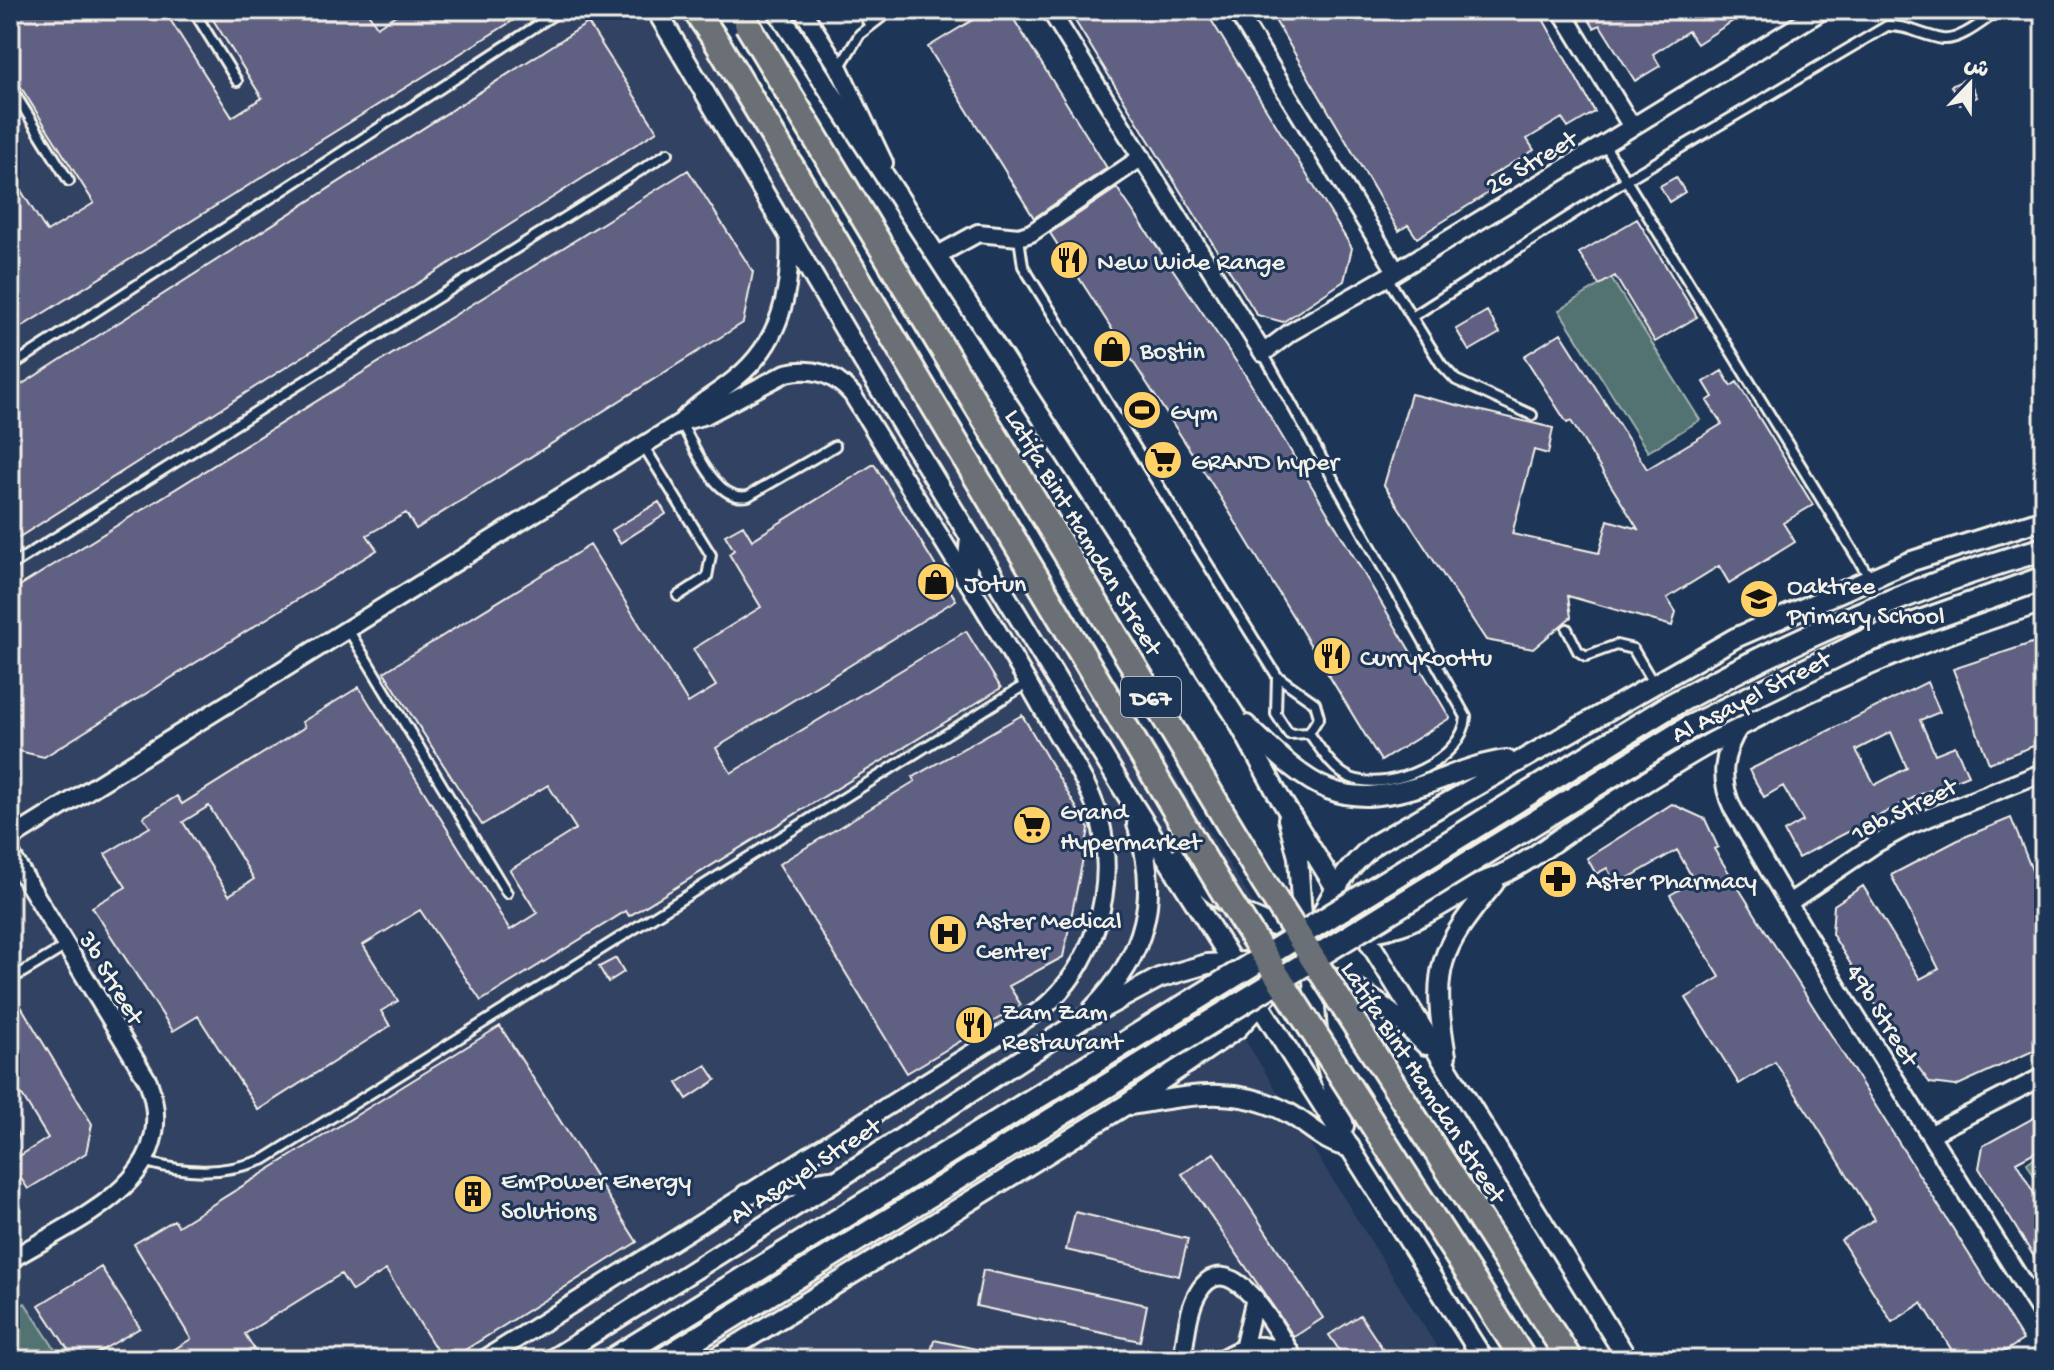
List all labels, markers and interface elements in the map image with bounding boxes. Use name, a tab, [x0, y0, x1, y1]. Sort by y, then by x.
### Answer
north arrow	[1930, 44, 2010, 124]
text: ش	[1960, 53, 1992, 86]
street label: 26 Street	[1481, 124, 1586, 204]
restaurant icon: New Wide Range	[1048, 239, 1090, 281]
place label: New Wide Range	[1097, 249, 1285, 280]
shop icon: Bostin	[1091, 328, 1133, 370]
place label: Bostin	[1139, 338, 1206, 369]
sports icon: Gym	[1121, 389, 1163, 431]
place label: Gym	[1170, 399, 1218, 430]
street label: Latifa Bint Hamdan Street	[995, 404, 1168, 664]
supermarket icon: GRAND hyper	[1142, 439, 1184, 481]
place label: GRAND hyper	[1191, 449, 1341, 480]
shop icon: Jotun	[915, 561, 957, 603]
place label: Jotun	[964, 571, 1027, 602]
place label: Oaktree Primary School	[1786, 573, 1945, 634]
school or university icon: Oaktree Primary School	[1738, 578, 1780, 620]
restaurant icon: CurryKoottu	[1311, 635, 1353, 677]
place label: CurryKoottu	[1360, 645, 1492, 676]
street label: Al Asayel Street	[1667, 645, 1839, 752]
road number: D67	[1121, 677, 1181, 717]
street label: 18b Street	[1846, 772, 1965, 851]
place label: Grand Hypermarket	[1060, 799, 1203, 860]
supermarket icon: Grand Hypermarket	[1011, 804, 1053, 846]
pharmacy icon: Aster Pharmacy	[1537, 858, 1579, 900]
place label: Aster Pharmacy	[1586, 868, 1757, 899]
place label: Aster Medical Center	[976, 908, 1122, 969]
hospital icon: Aster Medical Center	[927, 913, 969, 955]
street label: 3b Street	[69, 926, 150, 1033]
street label: Latifa Bint Hamdan Street	[1331, 957, 1512, 1212]
street label: 49b Street	[1837, 960, 1925, 1075]
place label: Zam Zam Restaurant	[1002, 999, 1125, 1060]
restaurant icon: Zam Zam Restaurant	[953, 1004, 995, 1046]
street label: Al Asayel Street	[725, 1111, 890, 1233]
place label: EmPower Energy Solutions	[501, 1168, 691, 1229]
building icon: EmPower Energy Solutions	[452, 1173, 494, 1215]

